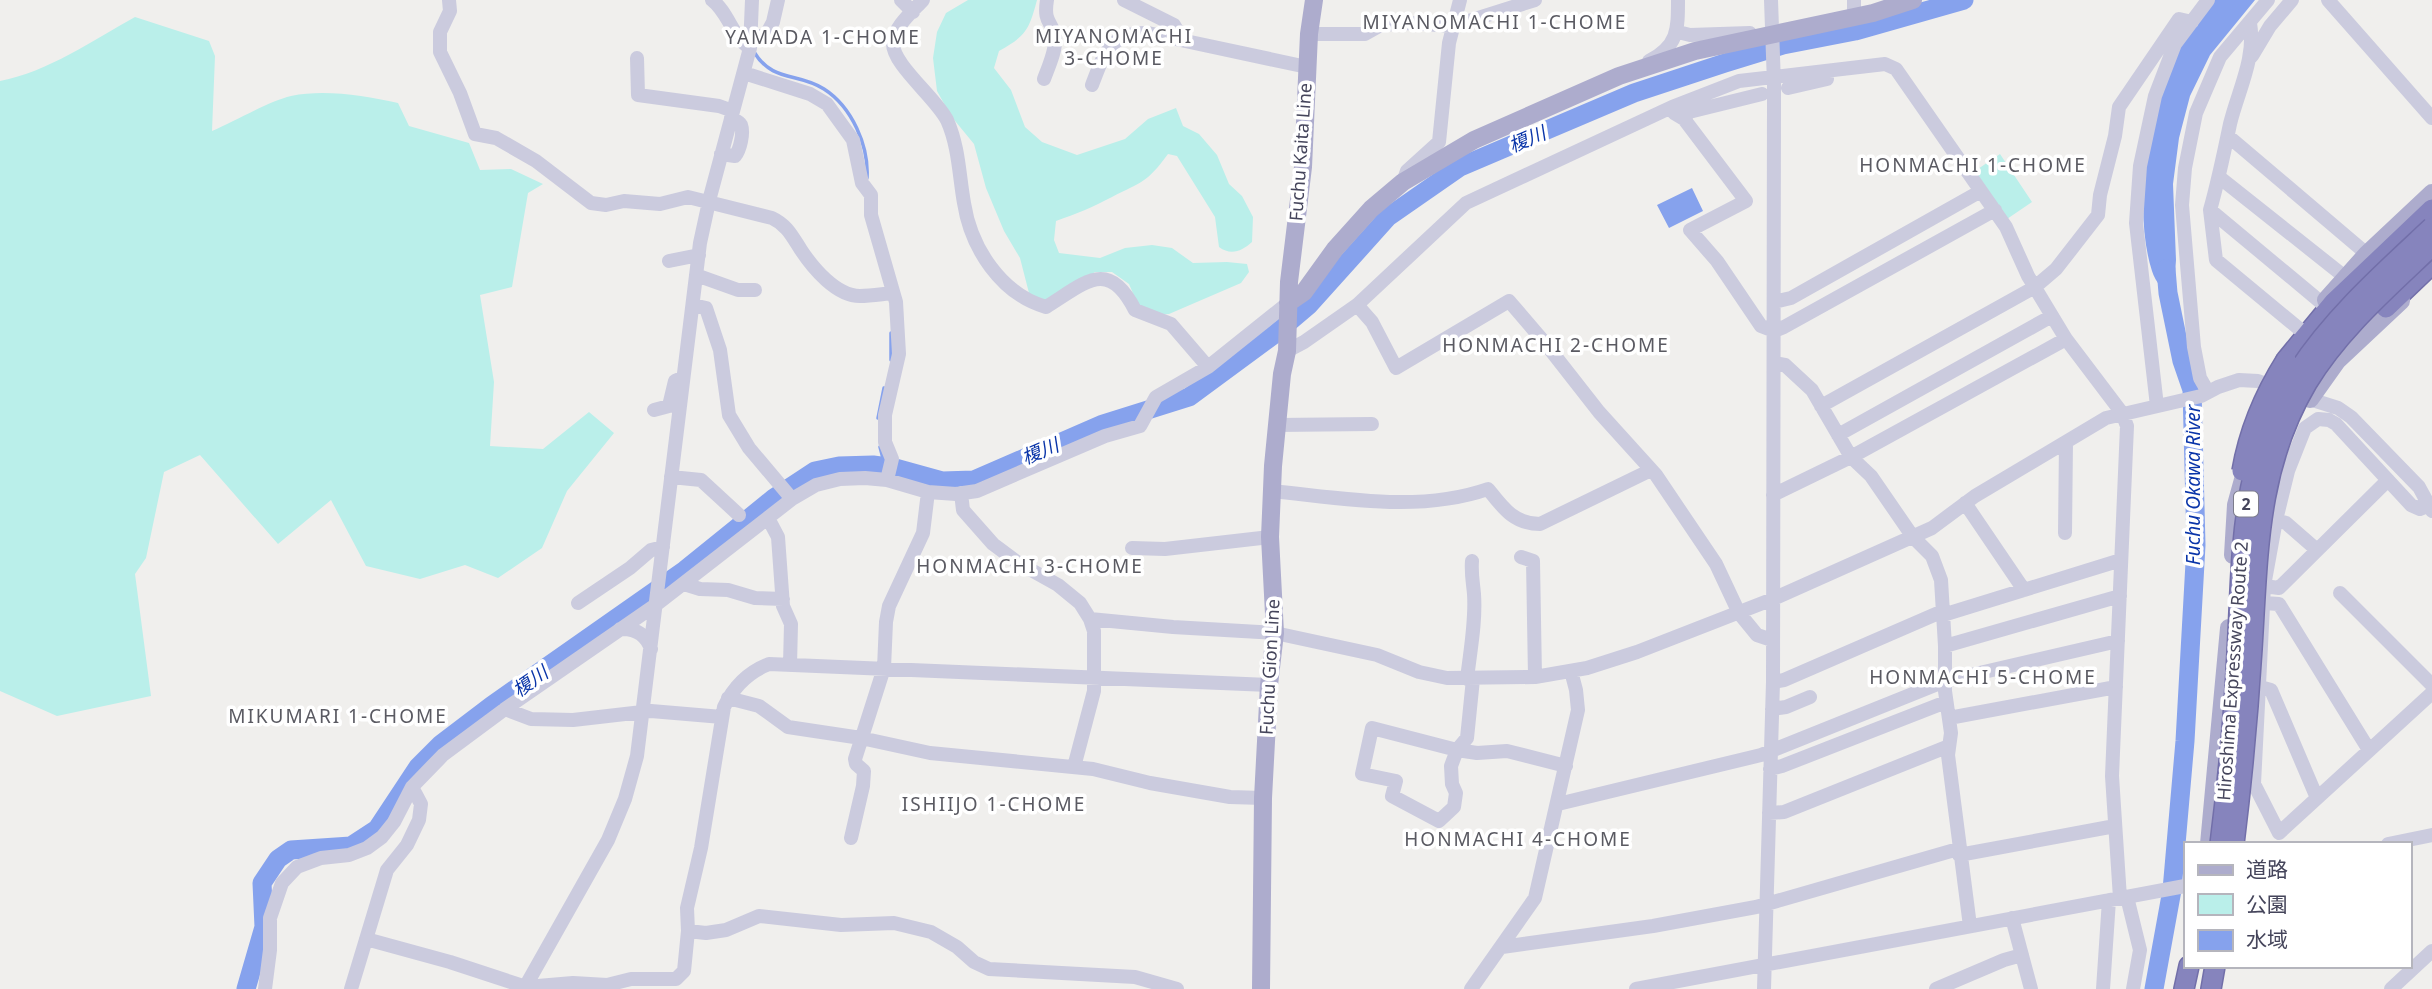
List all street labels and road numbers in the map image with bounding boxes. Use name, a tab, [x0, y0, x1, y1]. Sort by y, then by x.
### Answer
street label: Fuchu Kaita Line	[1283, 82, 1317, 222]
road number: 2	[2234, 491, 2258, 516]
street label: Hiroshima Expressway Route 2	[2211, 540, 2253, 801]
street label: Fuchu Gion Line	[1253, 598, 1285, 735]

